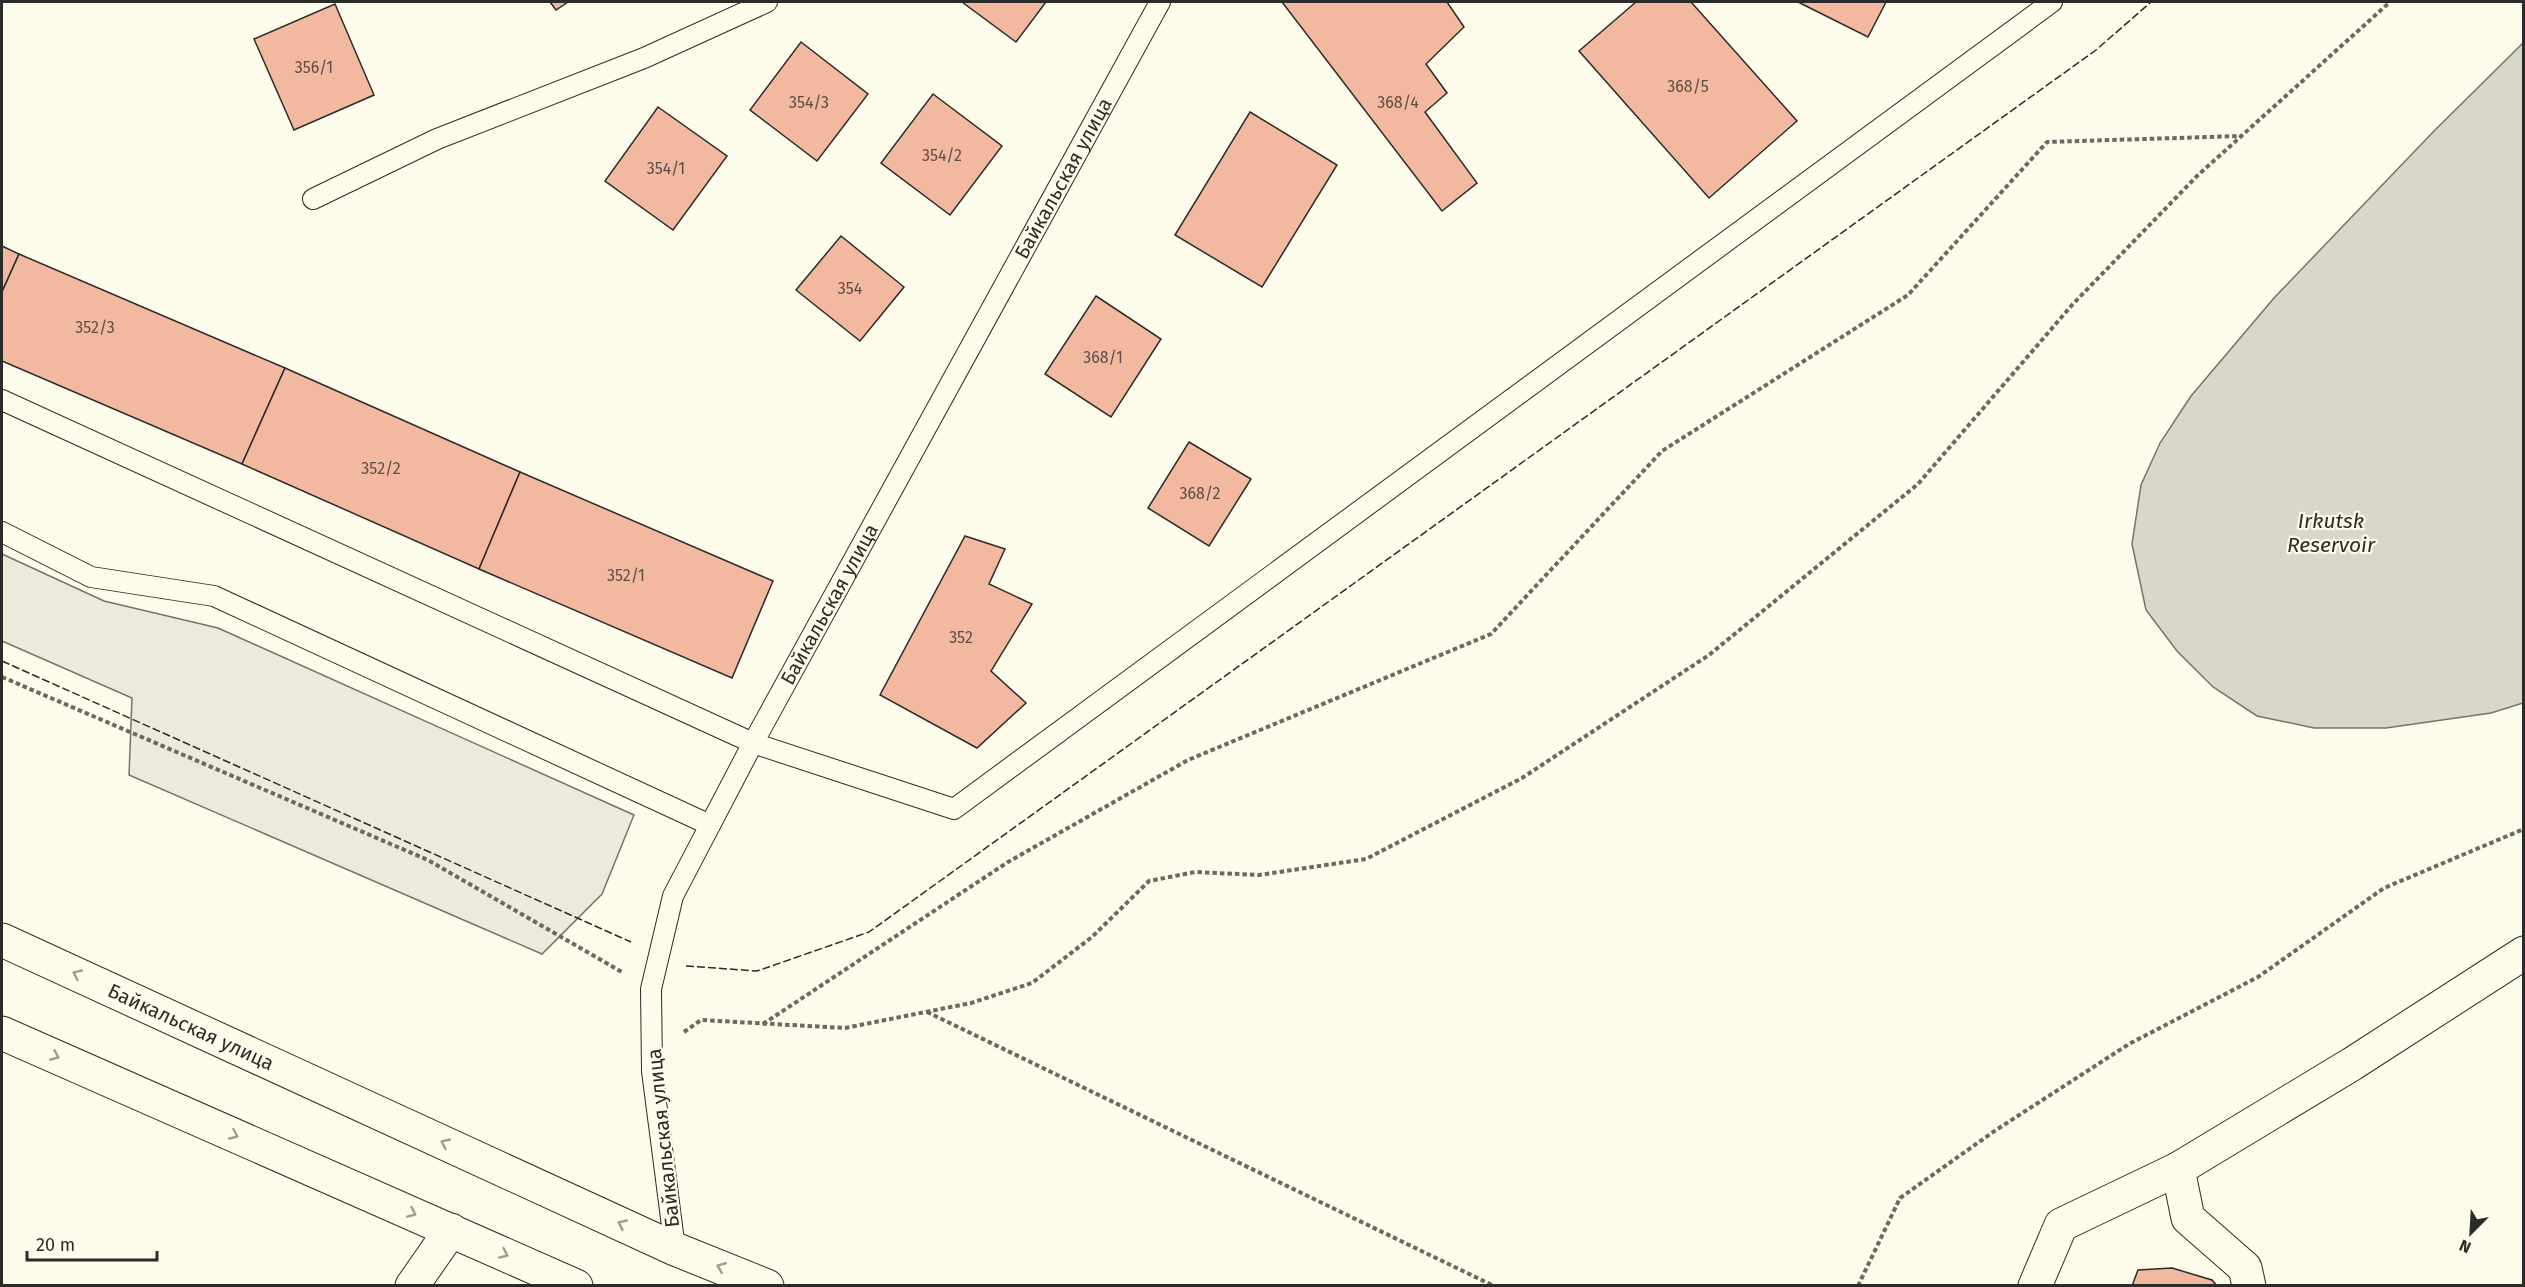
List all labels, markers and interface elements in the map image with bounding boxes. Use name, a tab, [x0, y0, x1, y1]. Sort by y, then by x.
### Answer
house number: 356/1	[295, 58, 333, 77]
house number: 368/5	[1667, 77, 1709, 96]
house number: 354/3	[789, 93, 829, 112]
house number: 368/4	[1377, 93, 1419, 112]
street label: Байкальская улица	[1009, 94, 1117, 263]
house number: 354/2	[922, 146, 962, 165]
house number: 354/1	[647, 159, 685, 178]
house number: 354	[838, 279, 863, 298]
house number: 352/3	[75, 318, 115, 337]
house number: 368/1	[1083, 348, 1123, 367]
house number: 352/2	[361, 459, 401, 478]
house number: 368/2	[1180, 484, 1221, 503]
water label: Irkutsk Reservoir	[2287, 508, 2376, 558]
street label: Байкальская улица	[775, 520, 883, 689]
house number: 352/1	[607, 566, 645, 585]
house number: 352	[949, 628, 973, 647]
one-way arrow	[72, 970, 83, 982]
street label: Байкальская улица	[104, 978, 278, 1075]
street label: Байкальская улица	[642, 1047, 684, 1229]
one-way arrow	[49, 1049, 60, 1061]
one-way arrow	[227, 1127, 238, 1139]
one-way arrow	[440, 1138, 451, 1150]
north arrow	[2441, 1203, 2501, 1263]
one-way arrow	[406, 1206, 417, 1218]
one-way arrow	[618, 1220, 629, 1232]
scale bar	[27, 1224, 158, 1262]
text: 20 m	[36, 1234, 75, 1256]
text: N	[2456, 1235, 2474, 1257]
one-way arrow	[498, 1246, 509, 1258]
one-way arrow	[717, 1262, 728, 1274]

